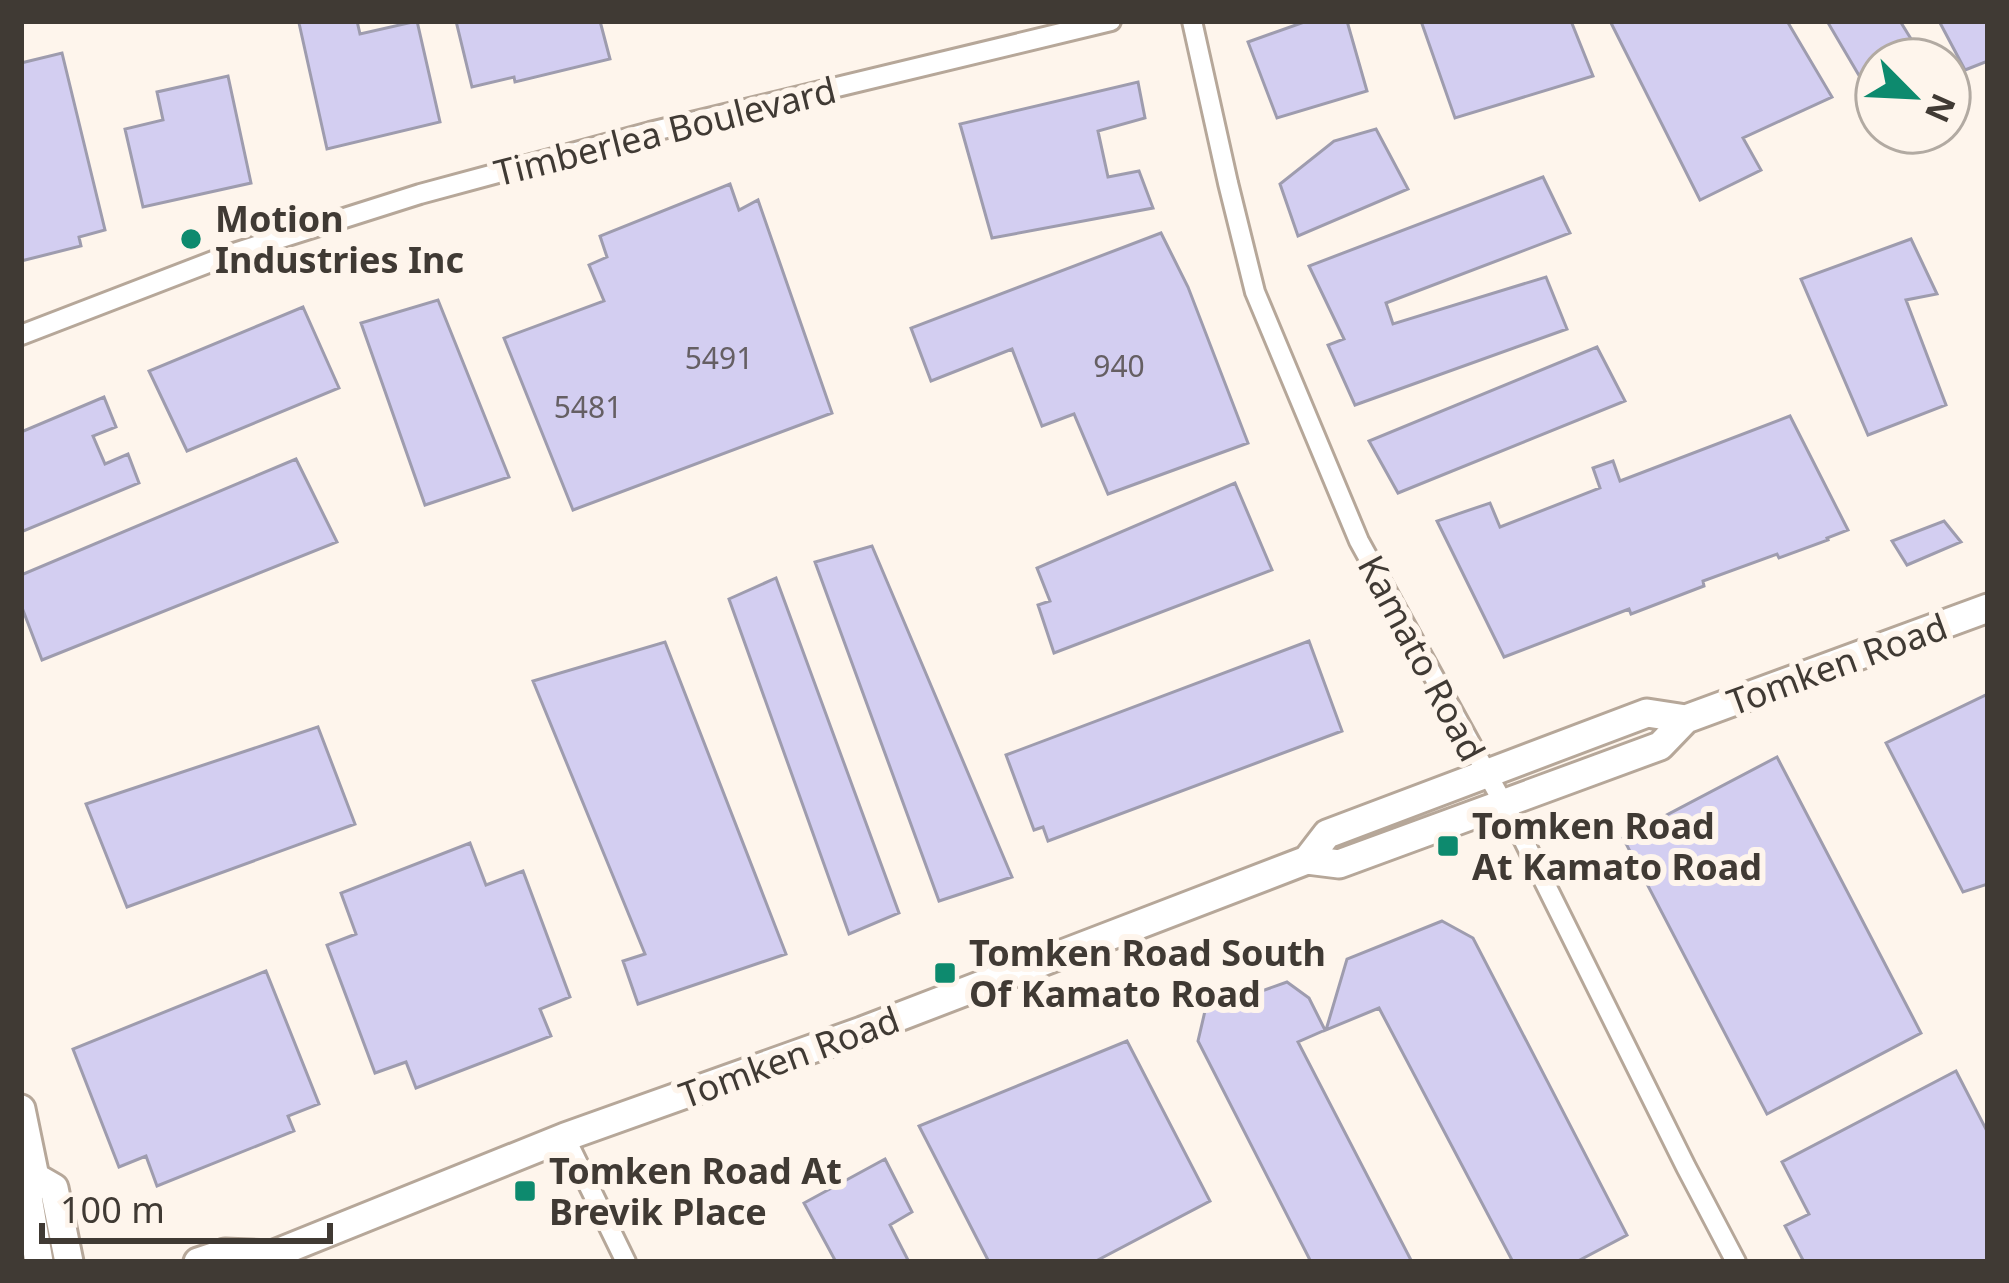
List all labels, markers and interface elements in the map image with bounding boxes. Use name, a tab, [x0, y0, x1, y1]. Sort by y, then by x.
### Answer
north arrow	[1853, 36, 1973, 156]
street label: Timberlea Boulevard	[489, 65, 841, 197]
text: N	[1915, 87, 1967, 130]
place label: Motion Industries Inc	[215, 194, 464, 284]
marker: Motion Industries Inc	[178, 226, 204, 252]
house number: 5491	[685, 337, 753, 378]
house number: 940	[1093, 345, 1145, 386]
house number: 5481	[554, 386, 622, 427]
street label: Kamato Road	[1347, 546, 1497, 770]
street label: Tomken Road	[1720, 602, 1954, 726]
place label: Tomken Road At Kamato Road	[1472, 801, 1762, 891]
marker: Tomken Road At Kamato Road	[1435, 833, 1461, 859]
place label: Tomken Road South Of Kamato Road	[969, 928, 1326, 1018]
marker: Tomken Road South Of Kamato Road	[932, 960, 958, 986]
street label: Tomken Road	[672, 995, 906, 1119]
place label: Tomken Road At Brevik Place	[549, 1146, 842, 1236]
scale bar	[42, 1169, 330, 1243]
marker: Tomken Road At Brevik Place	[512, 1178, 538, 1204]
text: 100 m	[60, 1185, 165, 1234]

